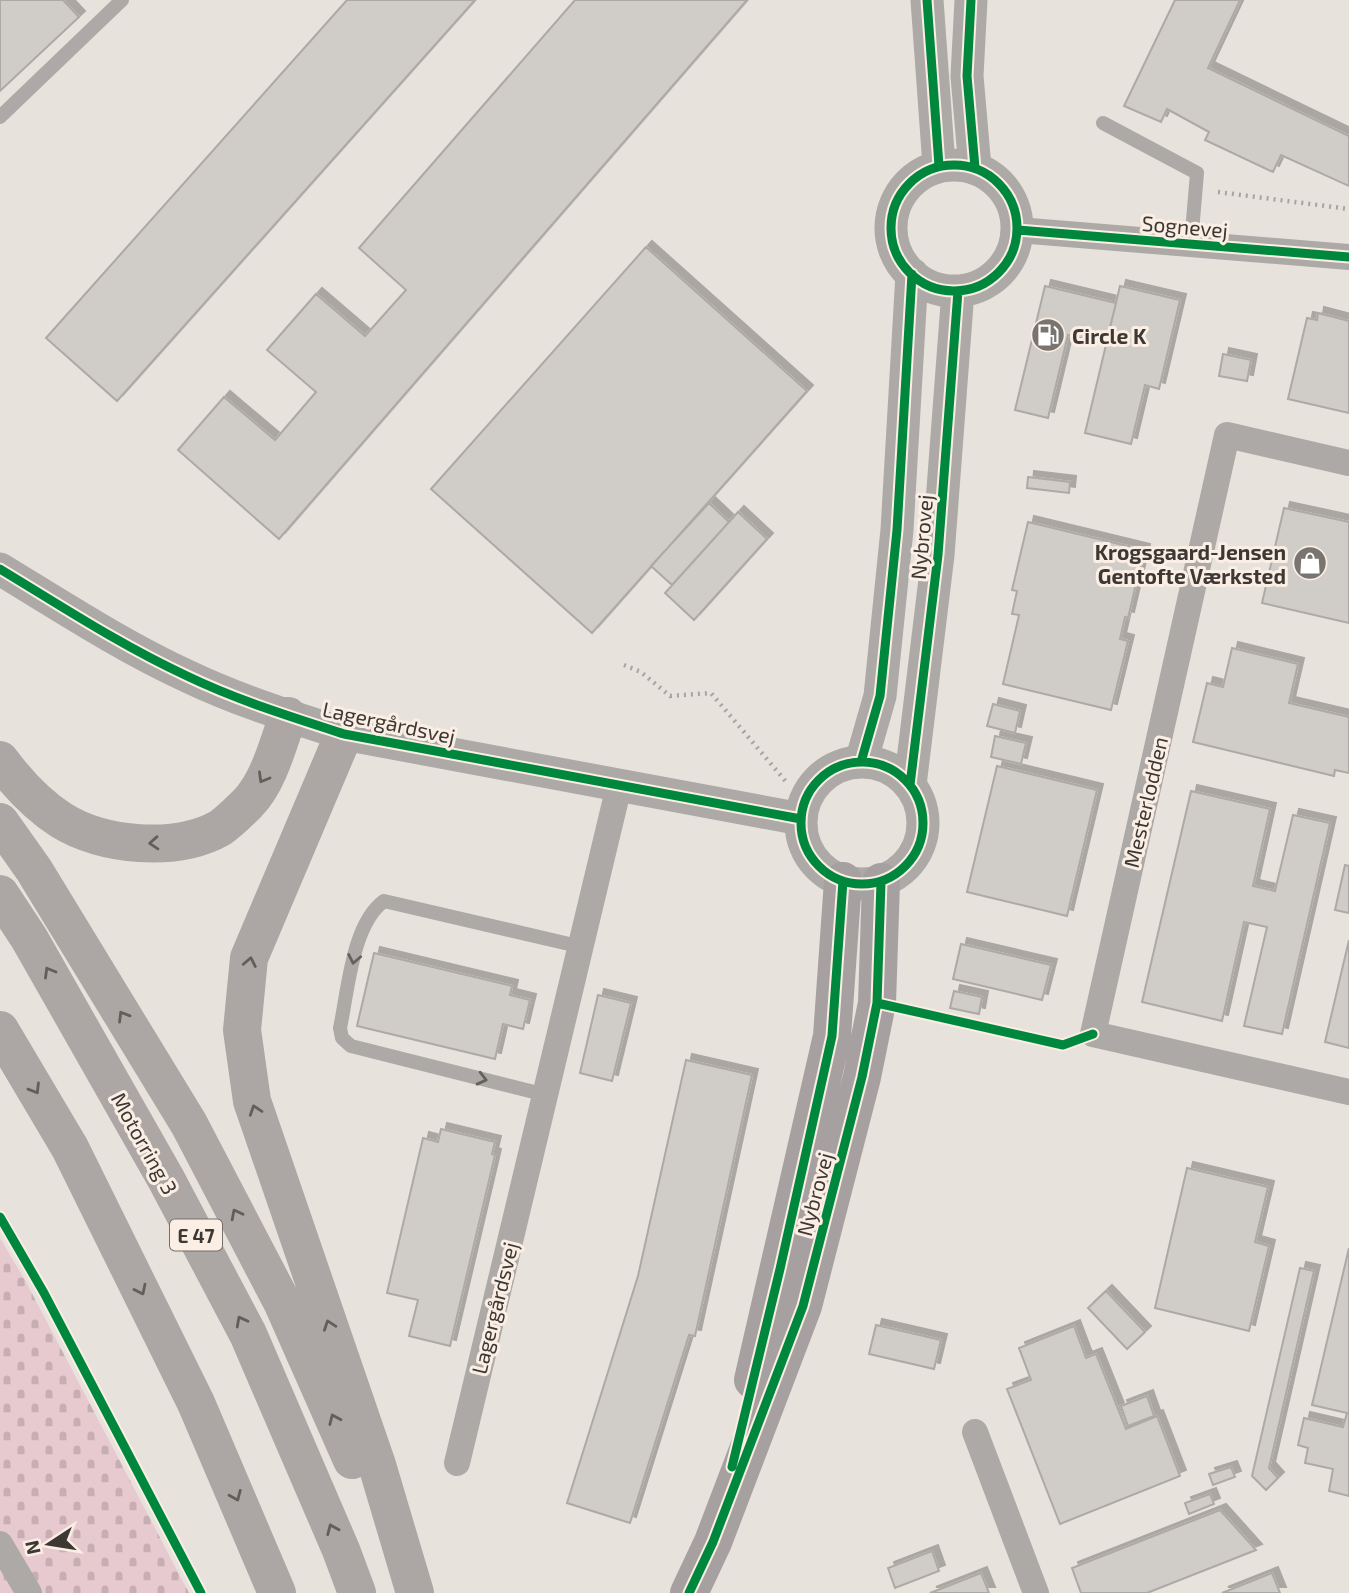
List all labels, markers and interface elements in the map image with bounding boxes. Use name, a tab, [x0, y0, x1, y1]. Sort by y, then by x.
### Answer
street label: Sognevej	[1141, 210, 1229, 243]
fuel station icon: Circle K	[1029, 316, 1067, 354]
place label: Circle K	[1072, 323, 1147, 348]
street label: Nybrovej	[905, 493, 938, 581]
place label: Krogsgaard-Jensen Gentofte Værksted	[1095, 539, 1286, 588]
shop icon: Krogsgaard-Jensen Gentofte Værksted	[1291, 544, 1329, 582]
street label: Lagergårdsvej	[320, 696, 458, 749]
street label: Mesterlodden	[1118, 734, 1172, 870]
one-way arrow	[258, 771, 271, 783]
one-way arrow	[148, 835, 159, 850]
one-way arrow	[347, 953, 362, 965]
one-way arrow	[241, 956, 256, 968]
one-way arrow	[44, 966, 57, 979]
one-way arrow	[119, 1011, 132, 1024]
one-way arrow	[476, 1071, 488, 1085]
one-way arrow	[27, 1081, 40, 1094]
street label: Motorring 3	[107, 1088, 183, 1198]
one-way arrow	[249, 1104, 264, 1116]
street label: Nybrovej	[791, 1150, 838, 1239]
one-way arrow	[230, 1209, 244, 1221]
road number: E 47	[170, 1219, 222, 1250]
street label: Lagergårdsvej	[466, 1239, 523, 1377]
one-way arrow	[132, 1283, 146, 1295]
one-way arrow	[236, 1316, 249, 1328]
one-way arrow	[323, 1319, 337, 1331]
one-way arrow	[328, 1414, 342, 1426]
one-way arrow	[228, 1489, 242, 1502]
north arrow	[14, 1509, 84, 1579]
one-way arrow	[327, 1524, 341, 1536]
text: N	[19, 1539, 45, 1557]

